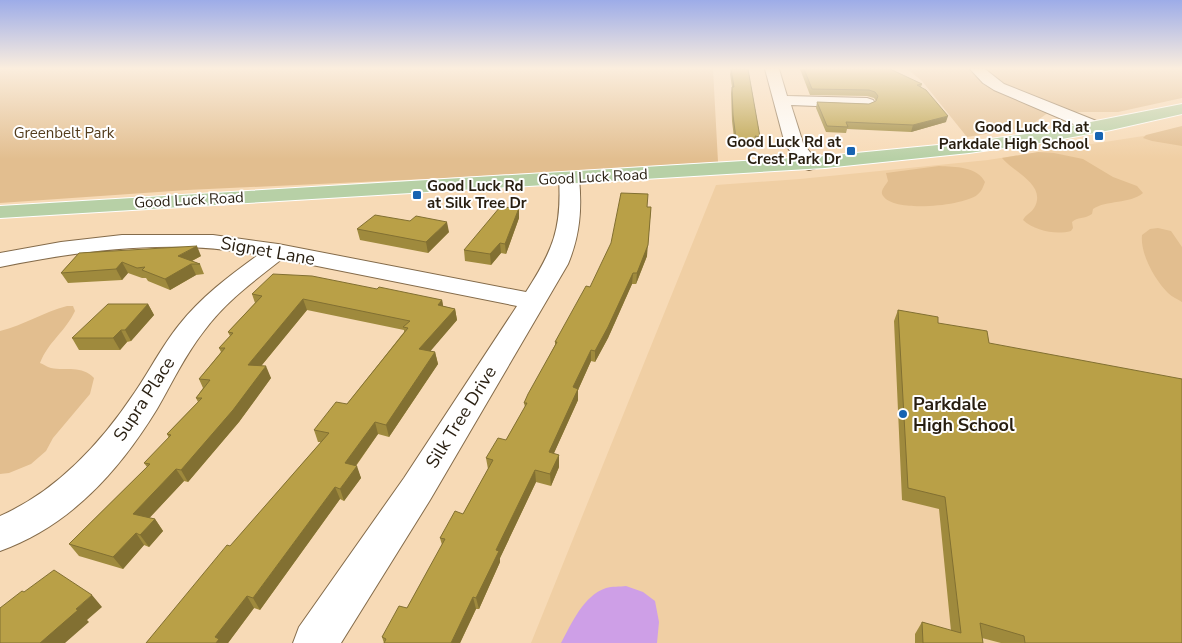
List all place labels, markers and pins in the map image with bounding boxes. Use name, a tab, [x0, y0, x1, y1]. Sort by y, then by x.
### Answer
place label: Good Luck Rd at Parkdale High School	[939, 117, 1089, 154]
marker: Good Luck Rd at Parkdale High School	[1093, 130, 1105, 142]
place label: Good Luck Rd at Crest Park Dr	[726, 132, 841, 169]
marker: Good Luck Rd at Crest Park Dr	[845, 145, 857, 157]
place label: Good Luck Rd at Silk Tree Dr	[427, 176, 527, 213]
marker: Good Luck Rd at Silk Tree Dr	[411, 189, 423, 201]
place label: Parkdale High School	[913, 392, 1015, 437]
marker: Parkdale High School	[897, 408, 909, 420]

